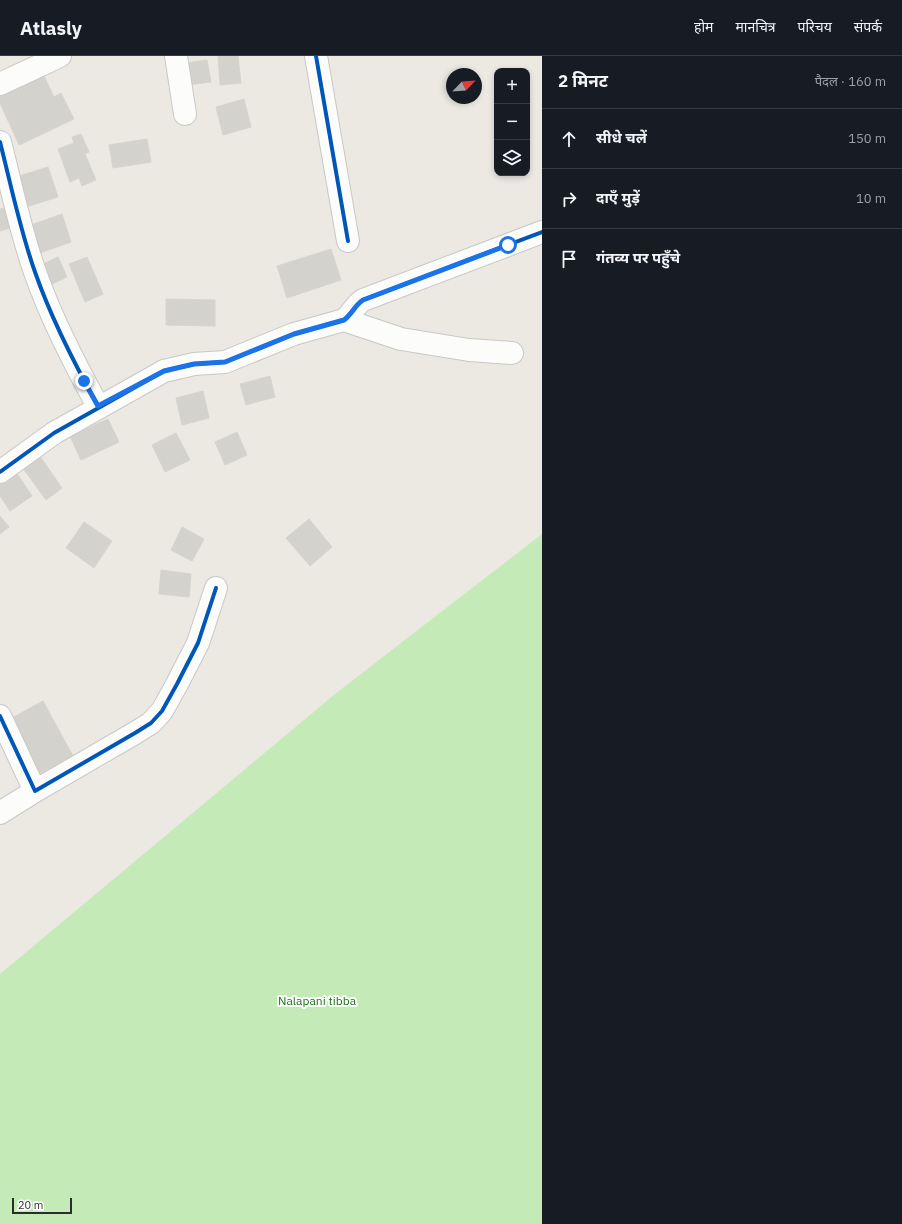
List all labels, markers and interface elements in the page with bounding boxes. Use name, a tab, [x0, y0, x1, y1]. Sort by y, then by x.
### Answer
text: Atlasly	[20, 16, 82, 40]
text: होम	[694, 18, 713, 36]
text: मानचित्र	[735, 18, 776, 36]
text: परिचय	[798, 18, 832, 36]
text: संपर्क	[854, 18, 882, 36]
north arrow	[446, 68, 482, 104]
map controls	[494, 68, 530, 176]
button: +	[494, 68, 530, 104]
text: 2 मिनट	[558, 70, 608, 92]
text: पैदल · 160 m	[815, 73, 886, 90]
button: −	[494, 104, 530, 140]
icon: ahead	[558, 128, 580, 150]
text: सीधे चलें	[596, 128, 647, 147]
text: 150 m	[848, 130, 886, 147]
button: layers	[494, 140, 530, 176]
icon: right	[558, 188, 580, 210]
text: दाएँ मुड़ें	[596, 188, 640, 207]
text: 10 m	[856, 190, 886, 207]
route start	[499, 236, 517, 254]
icon: arrive	[558, 248, 580, 270]
text: गंतव्य पर पहुँचे	[596, 248, 680, 267]
route end	[75, 372, 93, 390]
park label: Nalapani tibba	[278, 993, 357, 1008]
scale bar	[12, 1196, 72, 1215]
text: 20 m	[18, 1198, 43, 1212]

